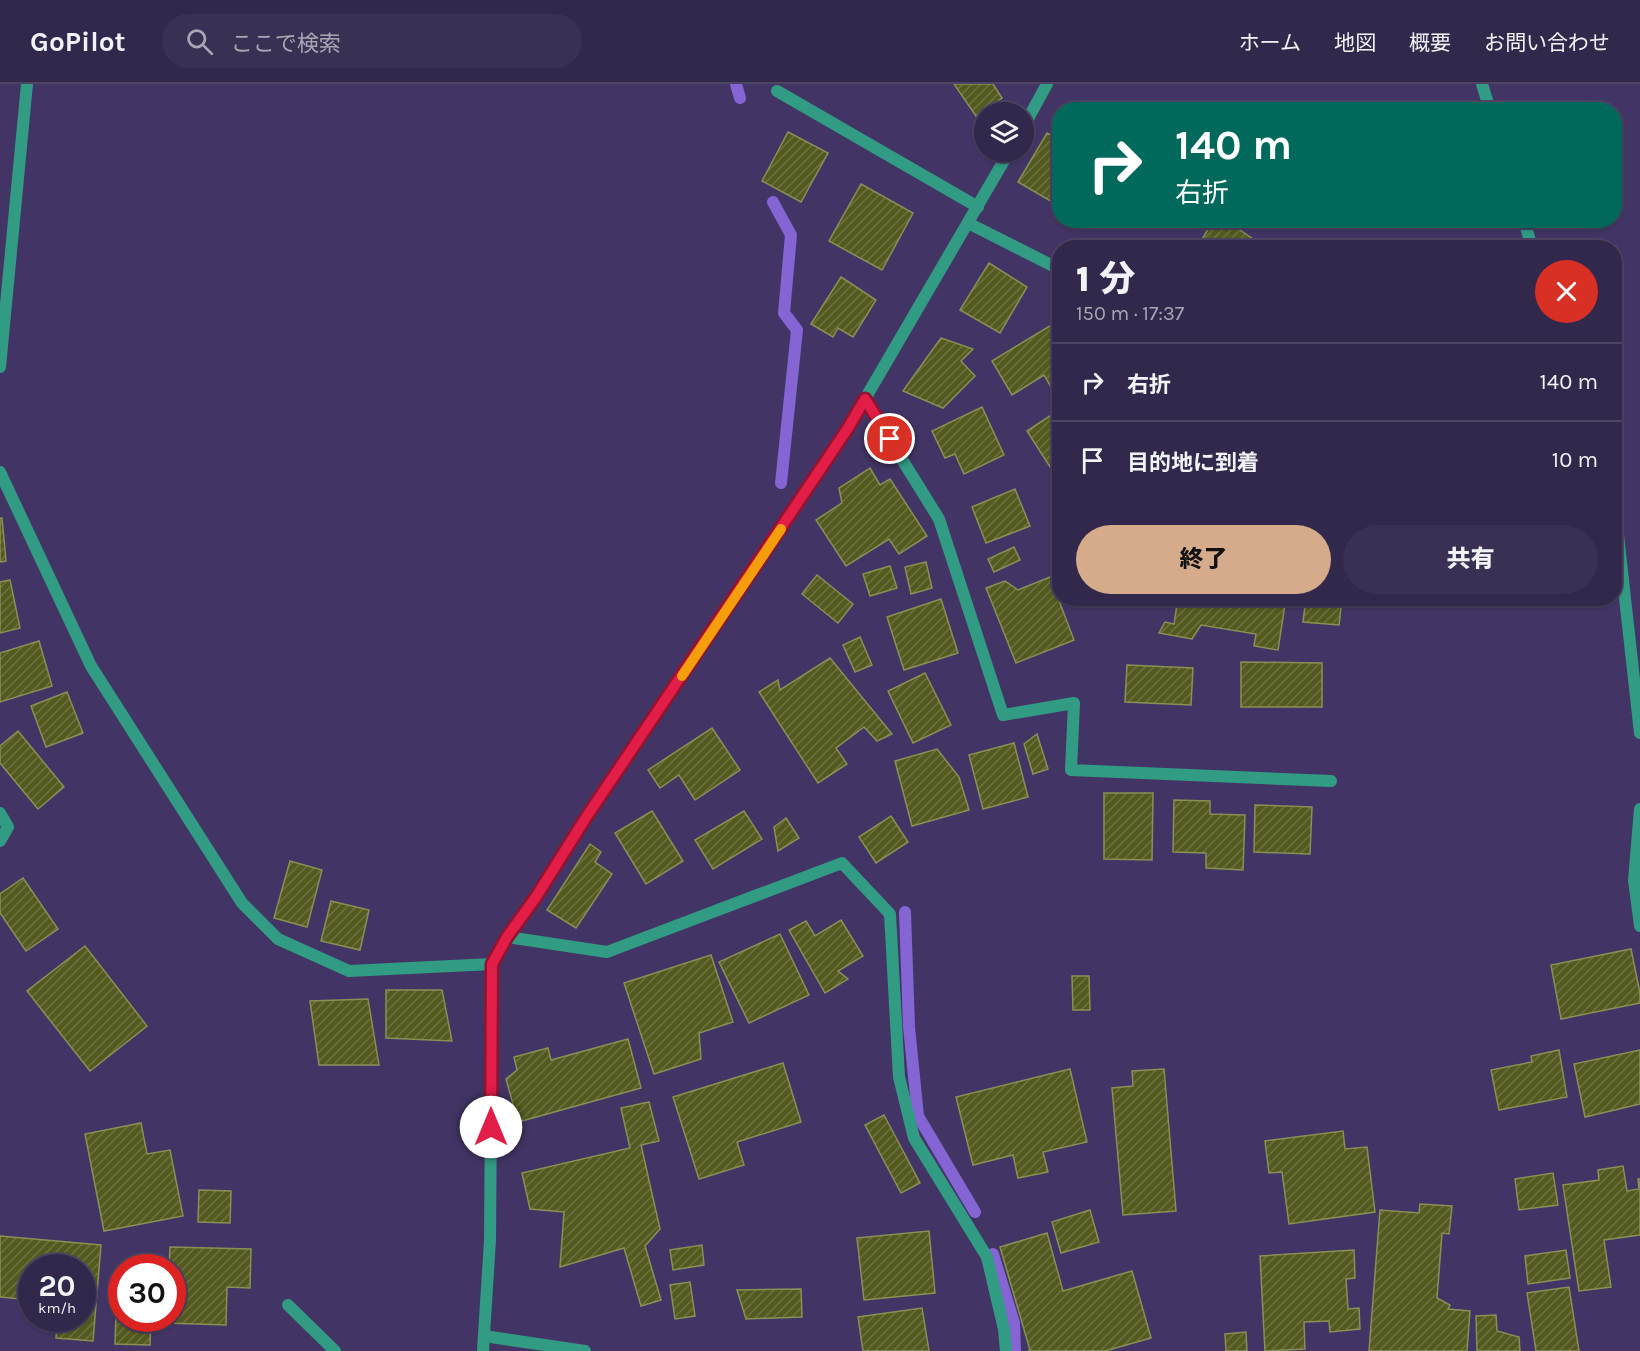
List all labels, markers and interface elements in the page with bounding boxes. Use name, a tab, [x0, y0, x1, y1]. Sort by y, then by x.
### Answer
search box	[162, 14, 582, 68]
text: GoPilot	[30, 25, 126, 58]
icon: search	[183, 25, 216, 58]
text: ここで検索	[231, 31, 341, 57]
text: ホーム	[1239, 31, 1301, 55]
text: 地図	[1334, 31, 1376, 55]
text: 概要	[1409, 31, 1451, 55]
text: お問い合わせ	[1484, 31, 1610, 55]
map controls	[974, 102, 1034, 162]
button: layers	[974, 102, 1034, 162]
text: 140 m	[1175, 120, 1292, 170]
icon: right	[1076, 126, 1154, 204]
text: 右折	[1175, 177, 1229, 209]
text: 1 分	[1076, 258, 1136, 300]
button: close	[1535, 260, 1598, 323]
text: 150 m · 17:37	[1076, 302, 1184, 325]
icon: right	[1076, 366, 1109, 399]
text: 140 m	[1540, 369, 1598, 395]
text: 右折	[1127, 372, 1171, 398]
pin	[864, 413, 915, 464]
icon: arrive	[873, 422, 906, 455]
icon: arrive	[1076, 444, 1109, 477]
text: 10 m	[1552, 447, 1598, 473]
text: 目的地に到着	[1127, 450, 1259, 476]
button: 終了	[1076, 525, 1331, 594]
button: 共有	[1343, 525, 1598, 594]
position arrow	[459, 1095, 523, 1159]
speed limit sign: 30	[108, 1254, 186, 1332]
text: 20	[38, 1268, 76, 1304]
text: km/h	[38, 1299, 76, 1317]

